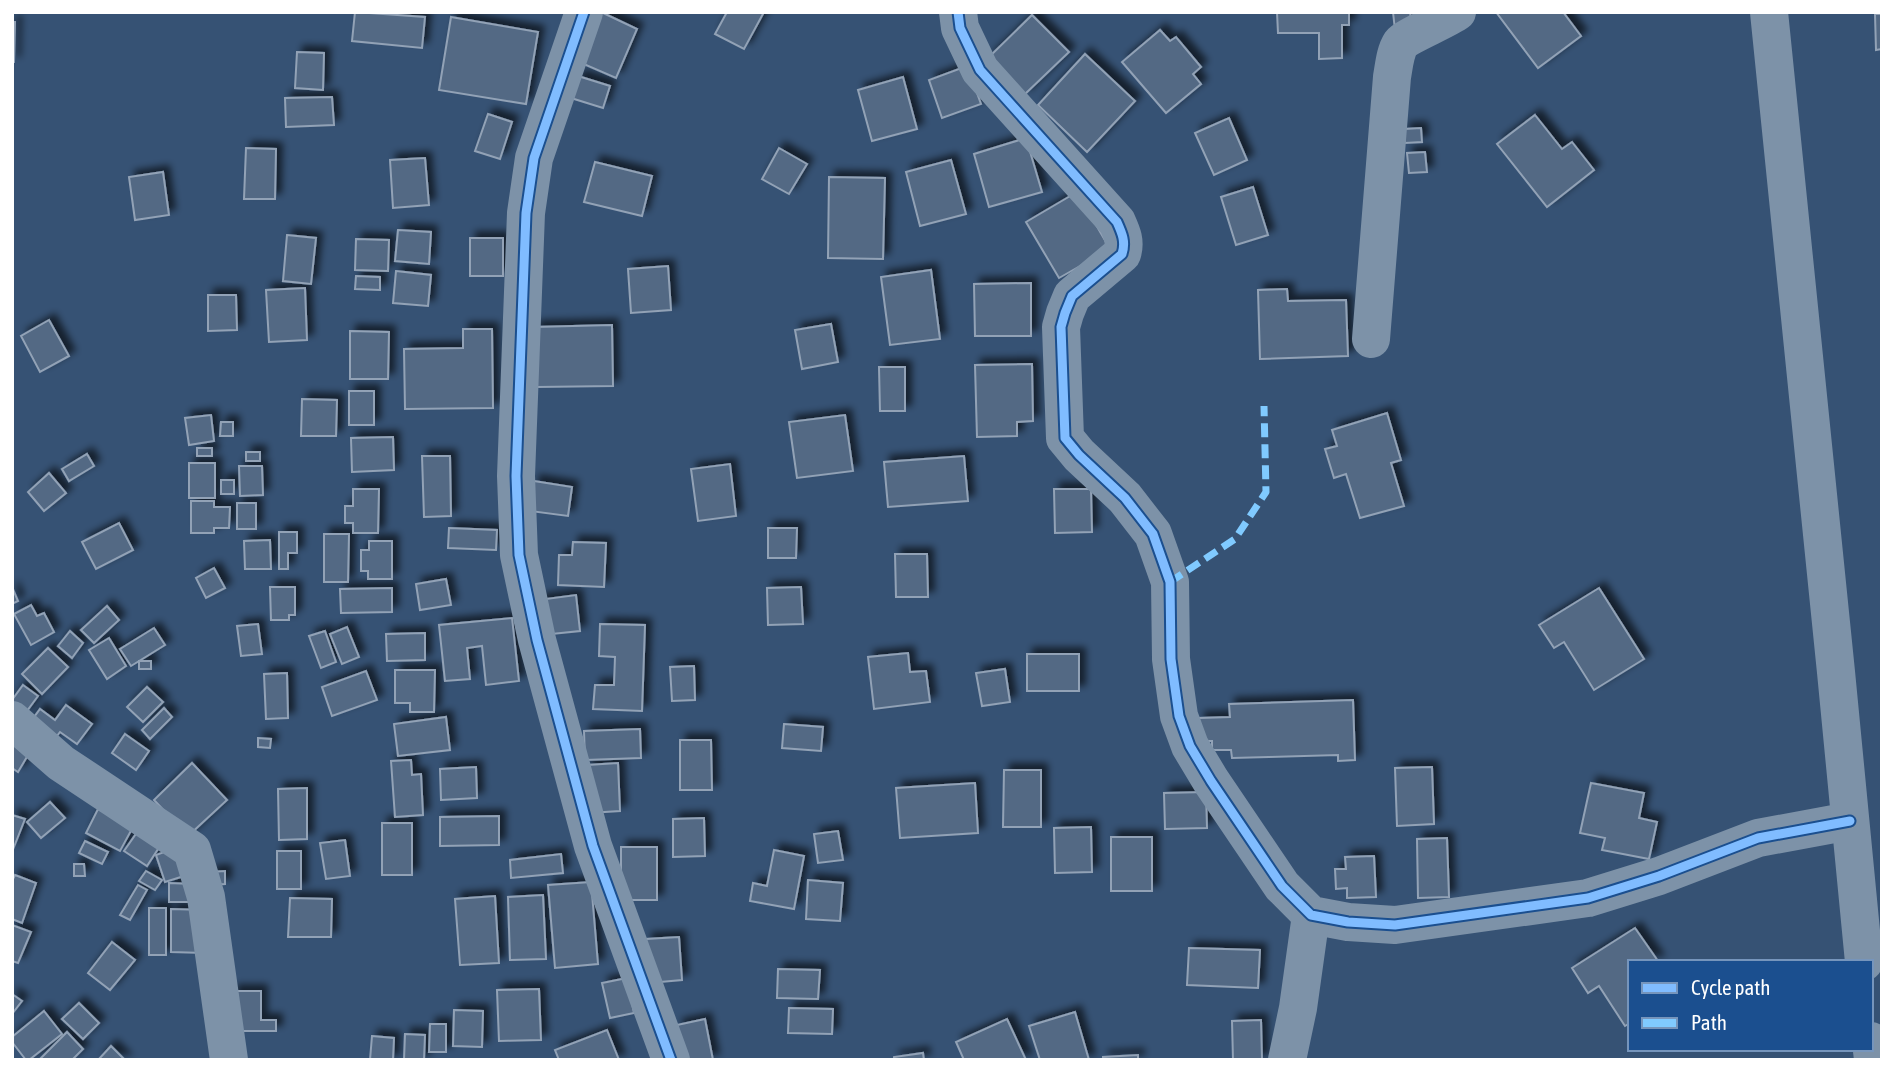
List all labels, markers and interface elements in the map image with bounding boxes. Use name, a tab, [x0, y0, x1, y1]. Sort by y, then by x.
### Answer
legend	[1628, 960, 1873, 1051]
text: Cycle path	[1691, 975, 1770, 999]
text: Path	[1691, 1010, 1727, 1034]

